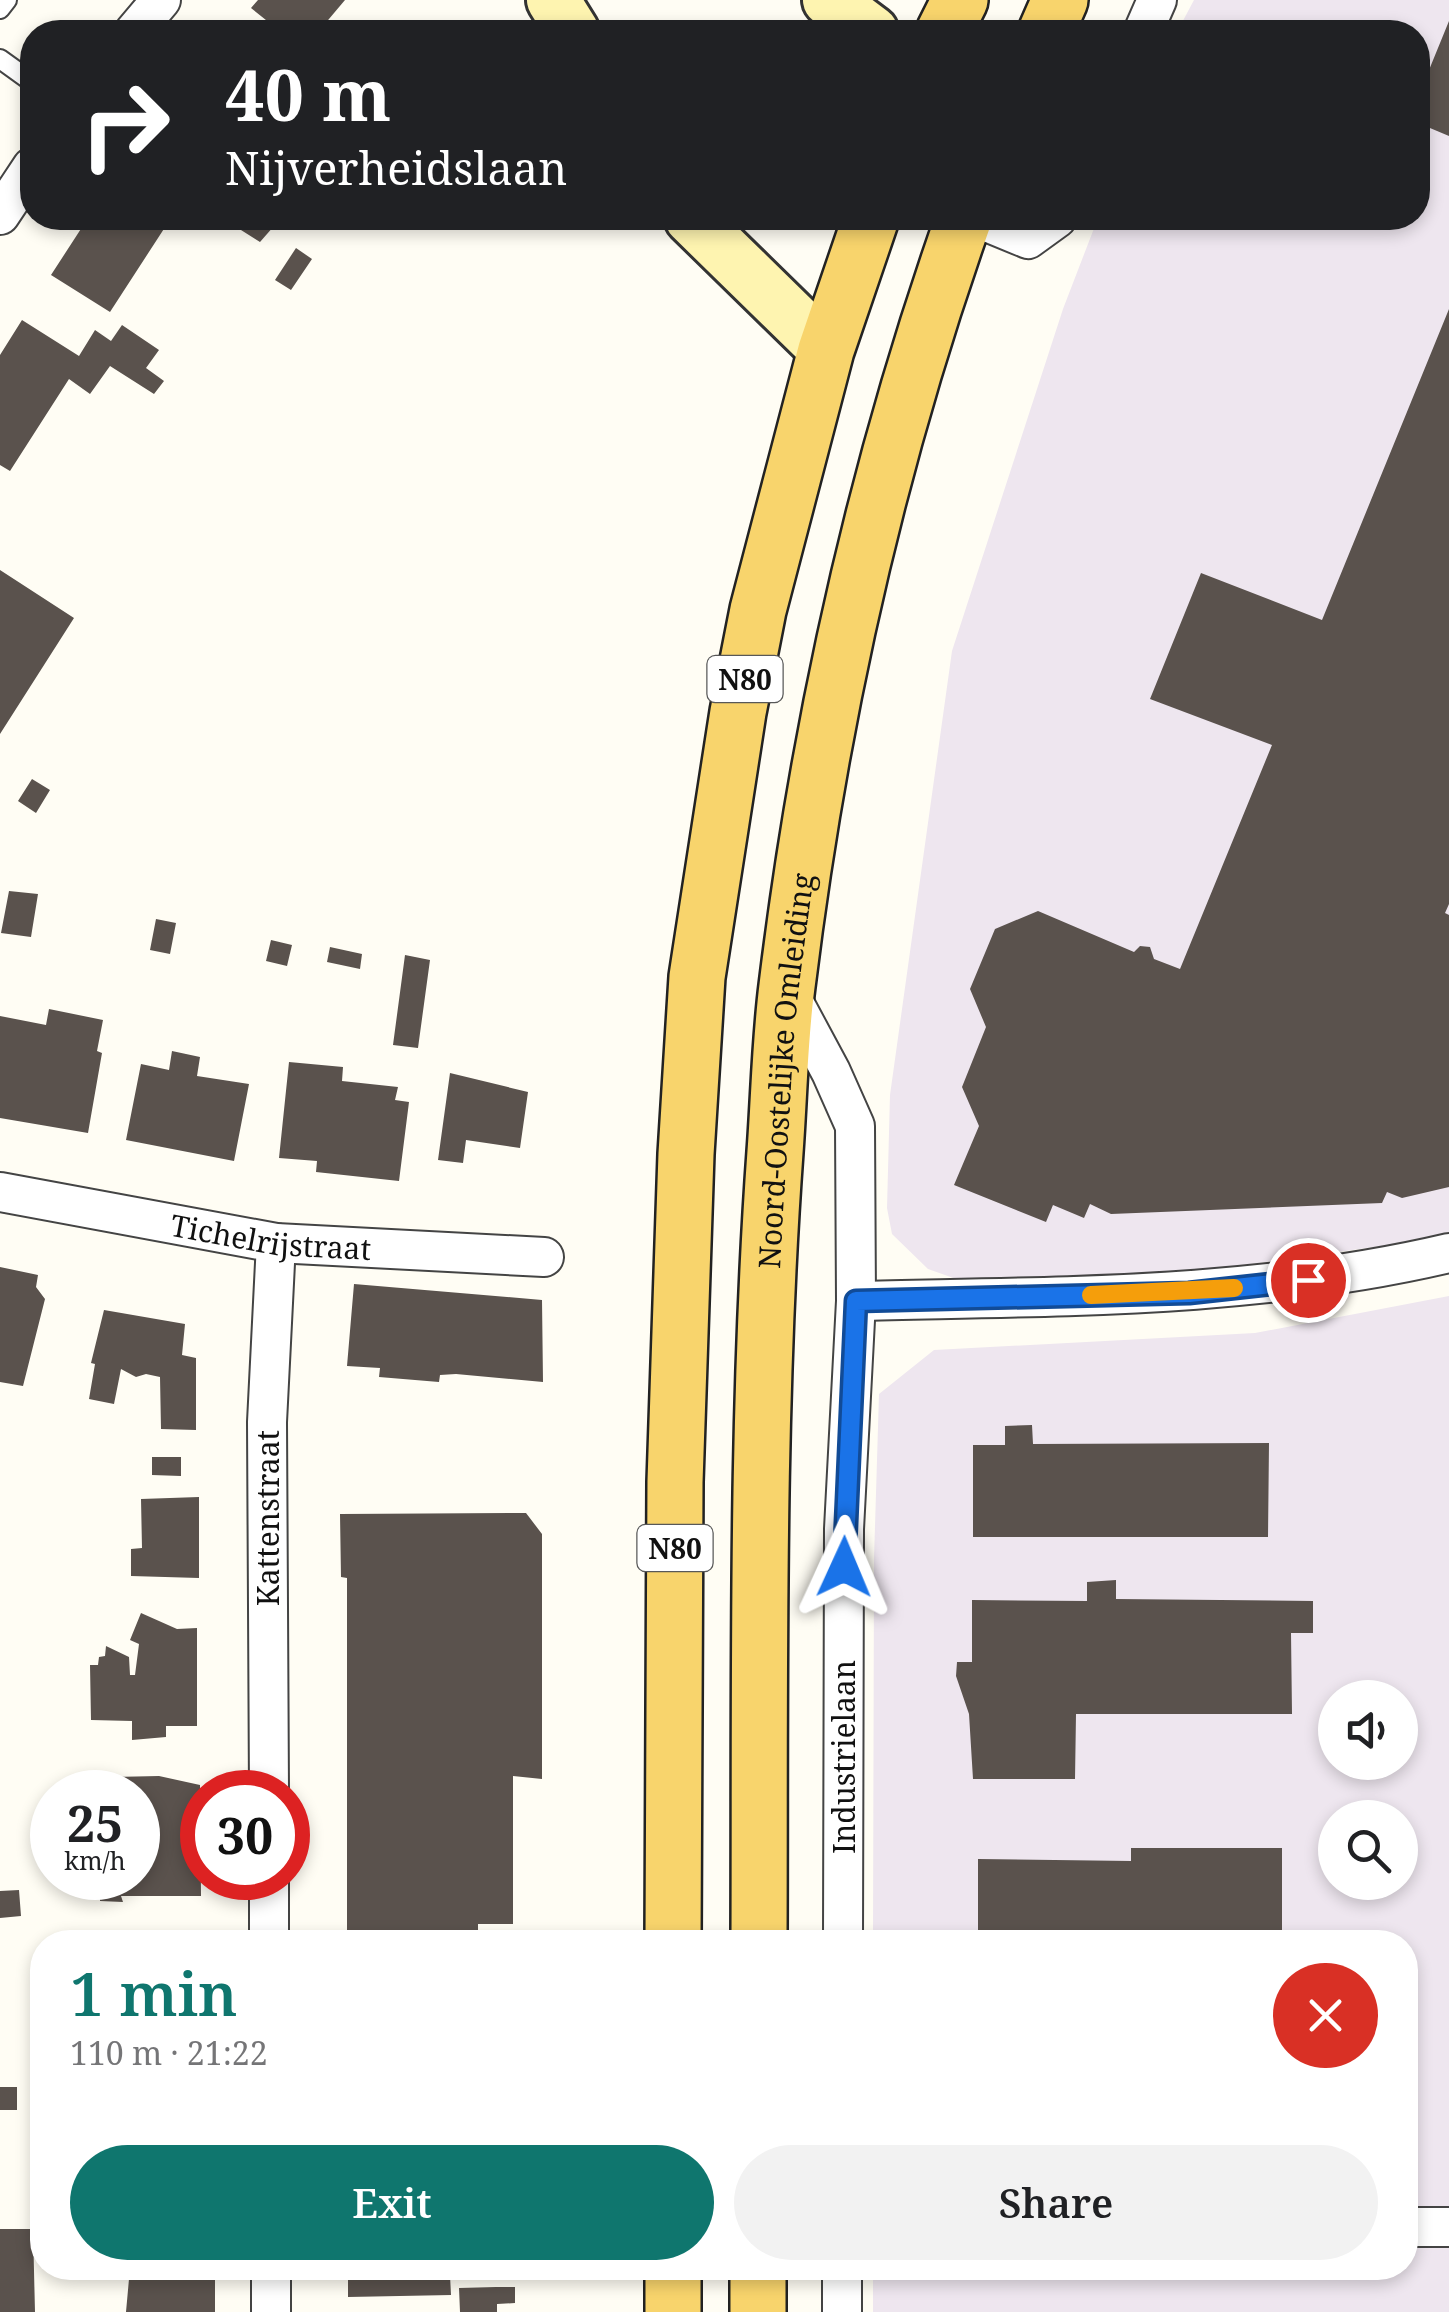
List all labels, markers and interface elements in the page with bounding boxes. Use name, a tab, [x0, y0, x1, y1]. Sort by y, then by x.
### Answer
text: 40 m	[225, 46, 391, 142]
icon: right	[60, 60, 190, 190]
text: Nijverheidslaan	[225, 137, 567, 198]
road number: N80	[708, 656, 782, 702]
street label: Noord-Oostelijke Omleiding	[748, 870, 823, 1270]
street label: Tichelrijstraat	[167, 1203, 372, 1268]
pin	[1266, 1238, 1351, 1323]
icon: arrive	[1281, 1253, 1336, 1308]
street label: Kattenstraat	[247, 1430, 288, 1606]
position arrow	[792, 1515, 896, 1619]
road number: N80	[638, 1525, 712, 1571]
street label: Industrielaan	[823, 1660, 864, 1854]
map controls	[1318, 1680, 1418, 1900]
button: sound	[1318, 1680, 1418, 1780]
speed limit sign: 30	[180, 1770, 310, 1900]
text: 25	[67, 1789, 123, 1857]
button: search	[1318, 1800, 1418, 1900]
text: km/h	[64, 1843, 126, 1877]
text: 1 min	[70, 1952, 238, 2034]
button: close	[1273, 1963, 1378, 2068]
text: 110 m · 21:22	[70, 2031, 268, 2074]
button: Exit	[70, 2145, 714, 2260]
button: Share	[734, 2145, 1378, 2260]

